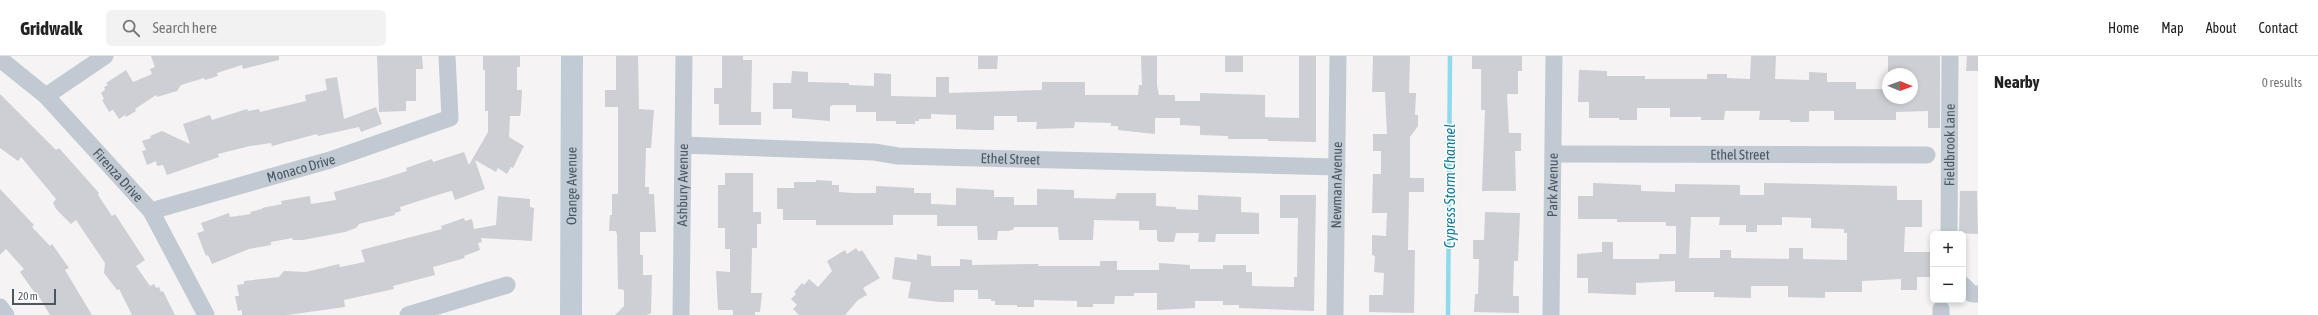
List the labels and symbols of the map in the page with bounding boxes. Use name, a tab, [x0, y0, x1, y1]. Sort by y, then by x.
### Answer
north arrow	[1882, 68, 1918, 104]
street label: Fieldbrook Lane	[1941, 104, 1958, 186]
water label: Cypress Storm Channel	[1441, 124, 1458, 248]
street label: Newman Avenue	[1328, 141, 1345, 229]
street label: Ashbury Avenue	[674, 144, 691, 226]
street label: Firenza Drive	[90, 145, 147, 205]
street label: Ethel Street	[1710, 146, 1770, 163]
street label: Orange Avenue	[563, 147, 580, 225]
street label: Ethel Street	[981, 150, 1040, 168]
street label: Monaco Drive	[265, 151, 337, 186]
street label: Park Avenue	[1544, 153, 1561, 217]
scale bar	[12, 287, 56, 306]

